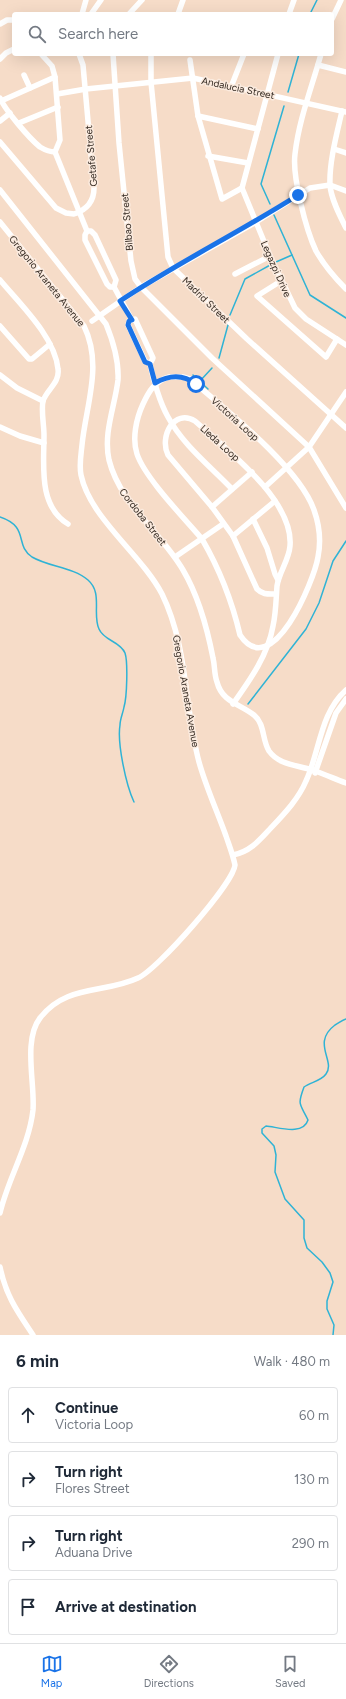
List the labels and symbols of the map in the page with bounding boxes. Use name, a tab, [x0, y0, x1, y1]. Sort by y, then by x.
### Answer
street label: Andalucia Street	[200, 74, 276, 102]
street label: Getafe Street	[82, 125, 100, 187]
route end	[289, 186, 307, 204]
street label: Bilbao Street	[118, 192, 136, 251]
street label: Gregorio Araneta Avenue	[6, 233, 88, 330]
street label: Legazpi Drive	[258, 239, 294, 300]
street label: Madrid Street	[179, 274, 233, 326]
route start	[187, 375, 205, 393]
street label: Victoria Loop	[208, 394, 262, 444]
street label: Lleda Loop	[197, 422, 243, 464]
street label: Cordoba Street	[116, 486, 170, 549]
street label: Gregorio Araneta Avenue	[170, 634, 202, 749]

